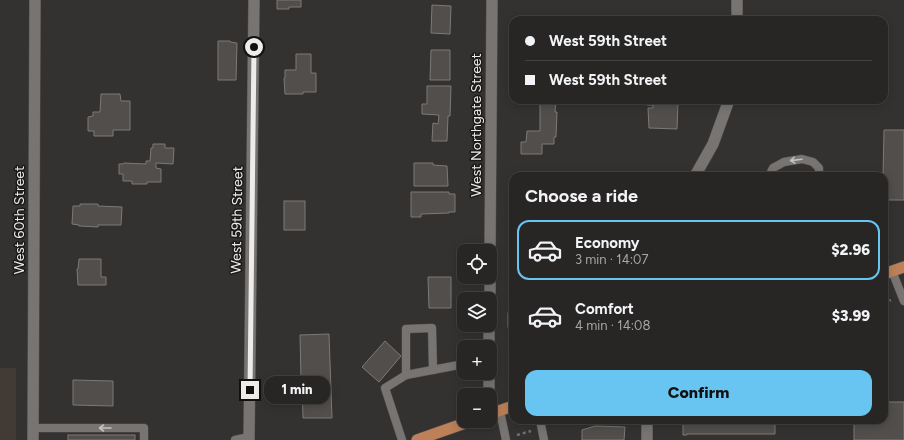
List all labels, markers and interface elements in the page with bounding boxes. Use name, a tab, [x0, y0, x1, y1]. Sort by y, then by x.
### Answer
text: West 59th Street	[549, 32, 667, 50]
route start	[245, 38, 263, 56]
street label: West Northgate Street	[468, 53, 485, 197]
text: West 59th Street	[549, 71, 667, 89]
one-way arrow	[790, 156, 803, 164]
street label: West 60th Street	[11, 166, 28, 274]
street label: West 59th Street	[228, 166, 246, 274]
text: Choose a ride	[525, 185, 638, 207]
icon: car	[527, 232, 563, 268]
text: Economy	[575, 234, 640, 252]
text: $2.96	[831, 241, 870, 259]
map controls	[457, 244, 497, 428]
button: locate	[457, 244, 497, 284]
text: 3 min · 14:07	[575, 252, 648, 267]
button: layers	[457, 292, 497, 332]
icon: car	[527, 298, 563, 334]
text: Comfort	[575, 300, 634, 318]
text: $3.99	[832, 307, 870, 325]
text: 4 min · 14:08	[575, 318, 650, 333]
button: +	[457, 340, 497, 380]
button: Confirm	[525, 370, 872, 416]
callout: 1 min	[264, 376, 330, 404]
route end	[241, 381, 259, 399]
text: 1 min	[281, 382, 313, 397]
button: −	[457, 388, 497, 428]
one-way arrow	[99, 424, 112, 432]

